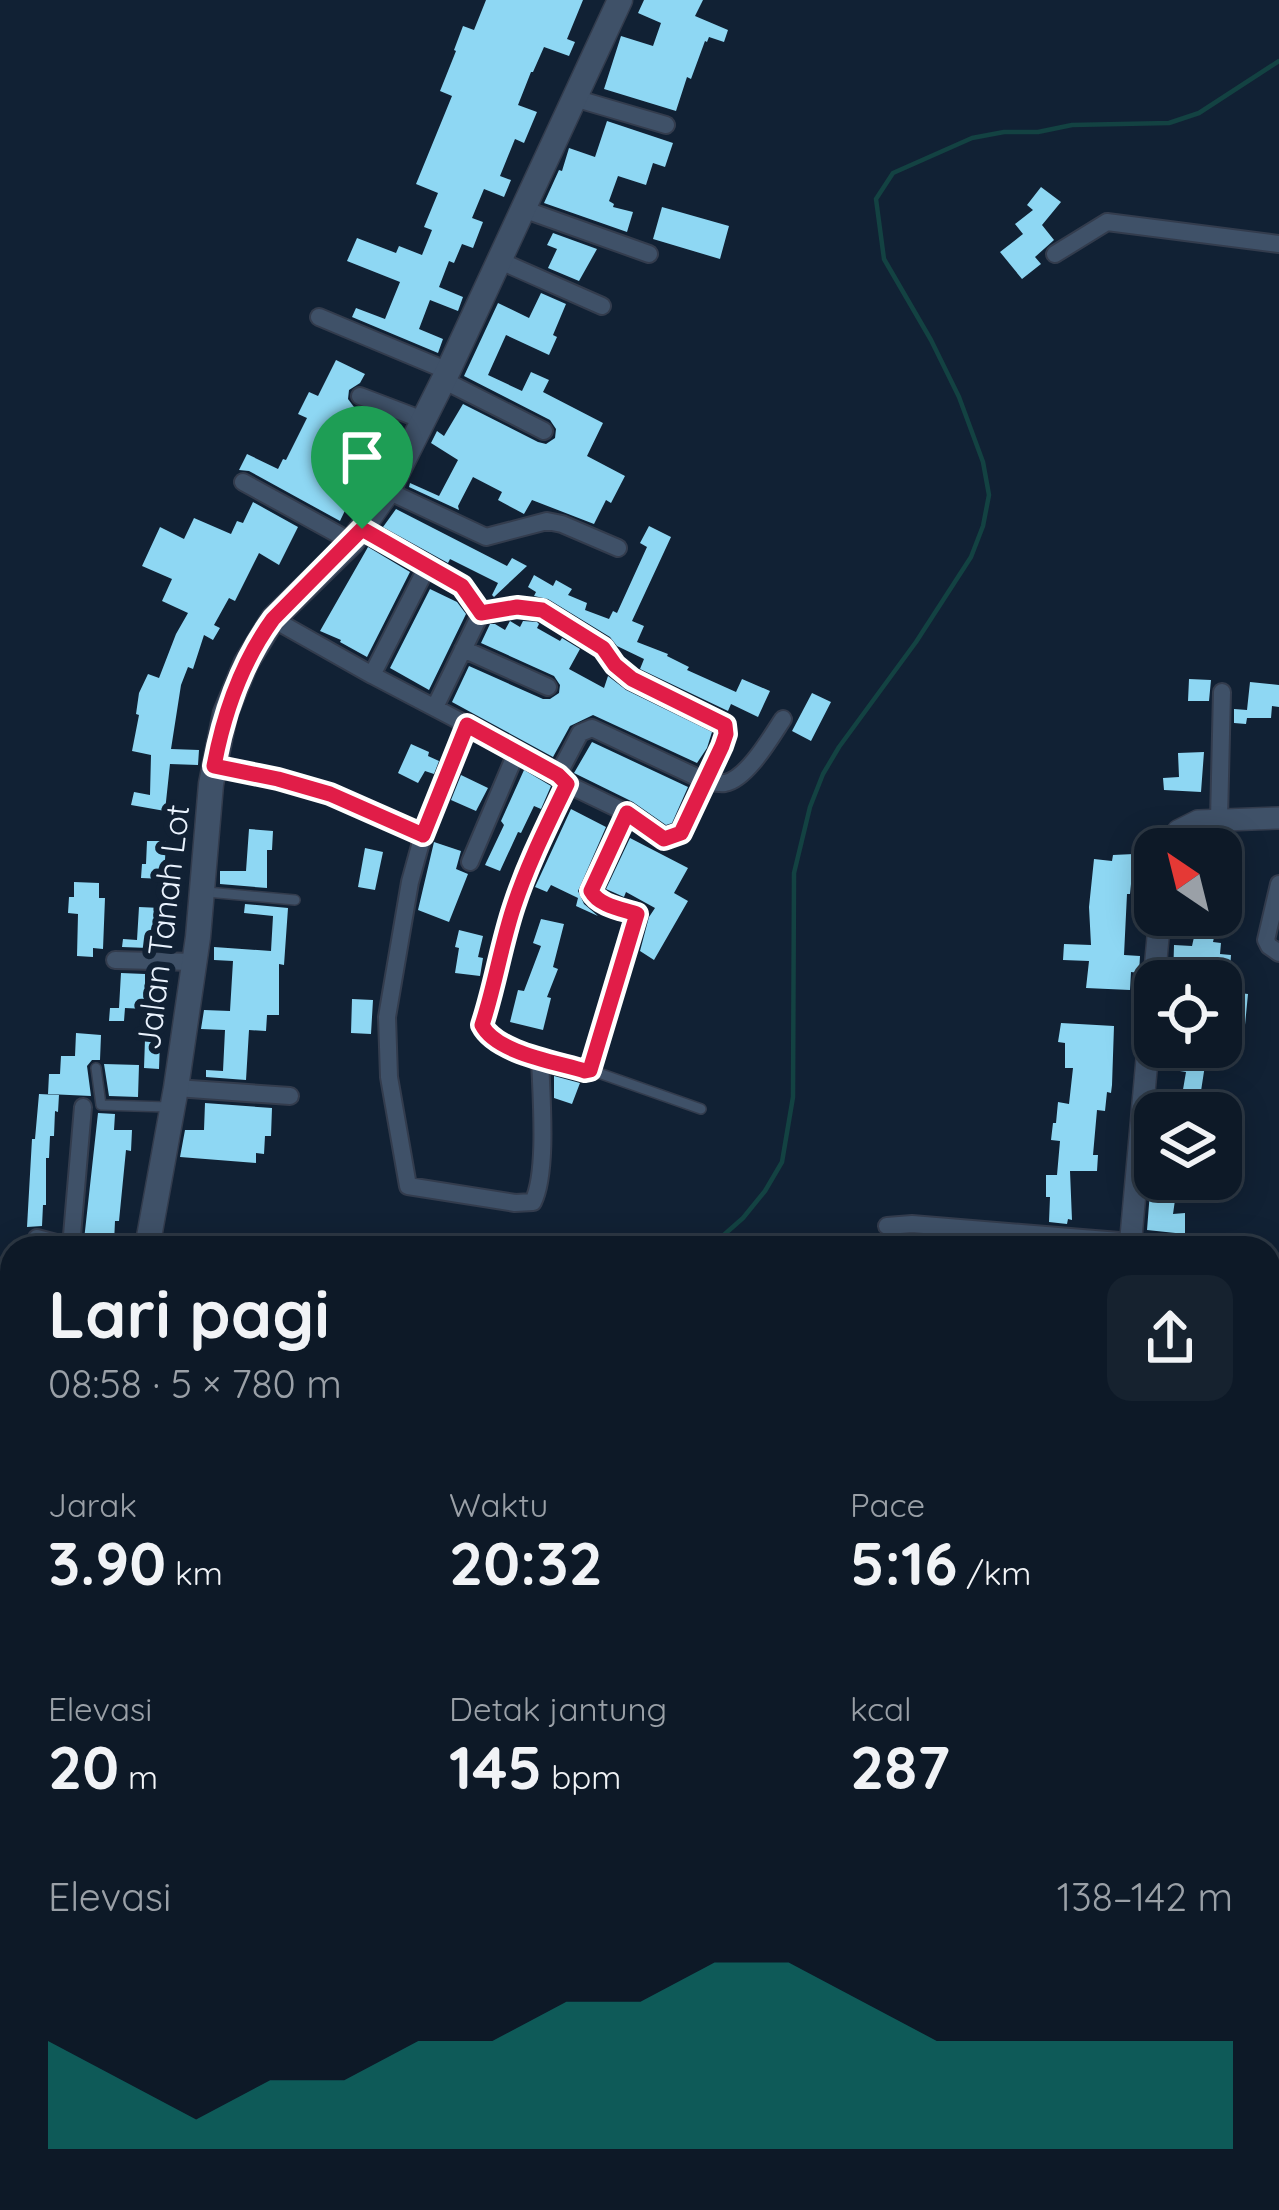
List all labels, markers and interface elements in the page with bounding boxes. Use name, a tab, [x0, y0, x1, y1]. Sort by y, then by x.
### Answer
pin	[311, 406, 413, 529]
icon: arrive	[329, 424, 395, 490]
street label: Jalan Tanah Lot	[127, 802, 197, 1052]
north arrow	[1134, 828, 1242, 936]
map controls	[1134, 828, 1242, 1200]
button: locate	[1134, 960, 1242, 1068]
button: layers	[1134, 1092, 1242, 1200]
text: Lari pagi	[48, 1272, 330, 1355]
button: share	[1107, 1275, 1233, 1401]
text: 08:58 · 5 × 780 m	[48, 1359, 342, 1408]
text: Jarak	[48, 1484, 137, 1525]
text: Waktu	[449, 1484, 548, 1525]
text: Pace	[850, 1484, 925, 1525]
text: 3.90	[48, 1525, 166, 1600]
text: 20:32	[449, 1525, 603, 1600]
text: 5:16	[850, 1525, 957, 1600]
text: km	[166, 1552, 223, 1593]
text: /km	[957, 1552, 1031, 1593]
text: Elevasi	[48, 1688, 152, 1729]
text: Detak jantung	[449, 1688, 667, 1729]
text: kcal	[850, 1688, 912, 1729]
text: 20	[48, 1729, 119, 1804]
text: 145	[449, 1729, 542, 1804]
text: 287	[850, 1729, 950, 1804]
text: m	[119, 1756, 158, 1797]
text: bpm	[542, 1756, 621, 1797]
text: Elevasi	[48, 1872, 171, 1921]
text: 138–142 m	[1057, 1872, 1233, 1921]

